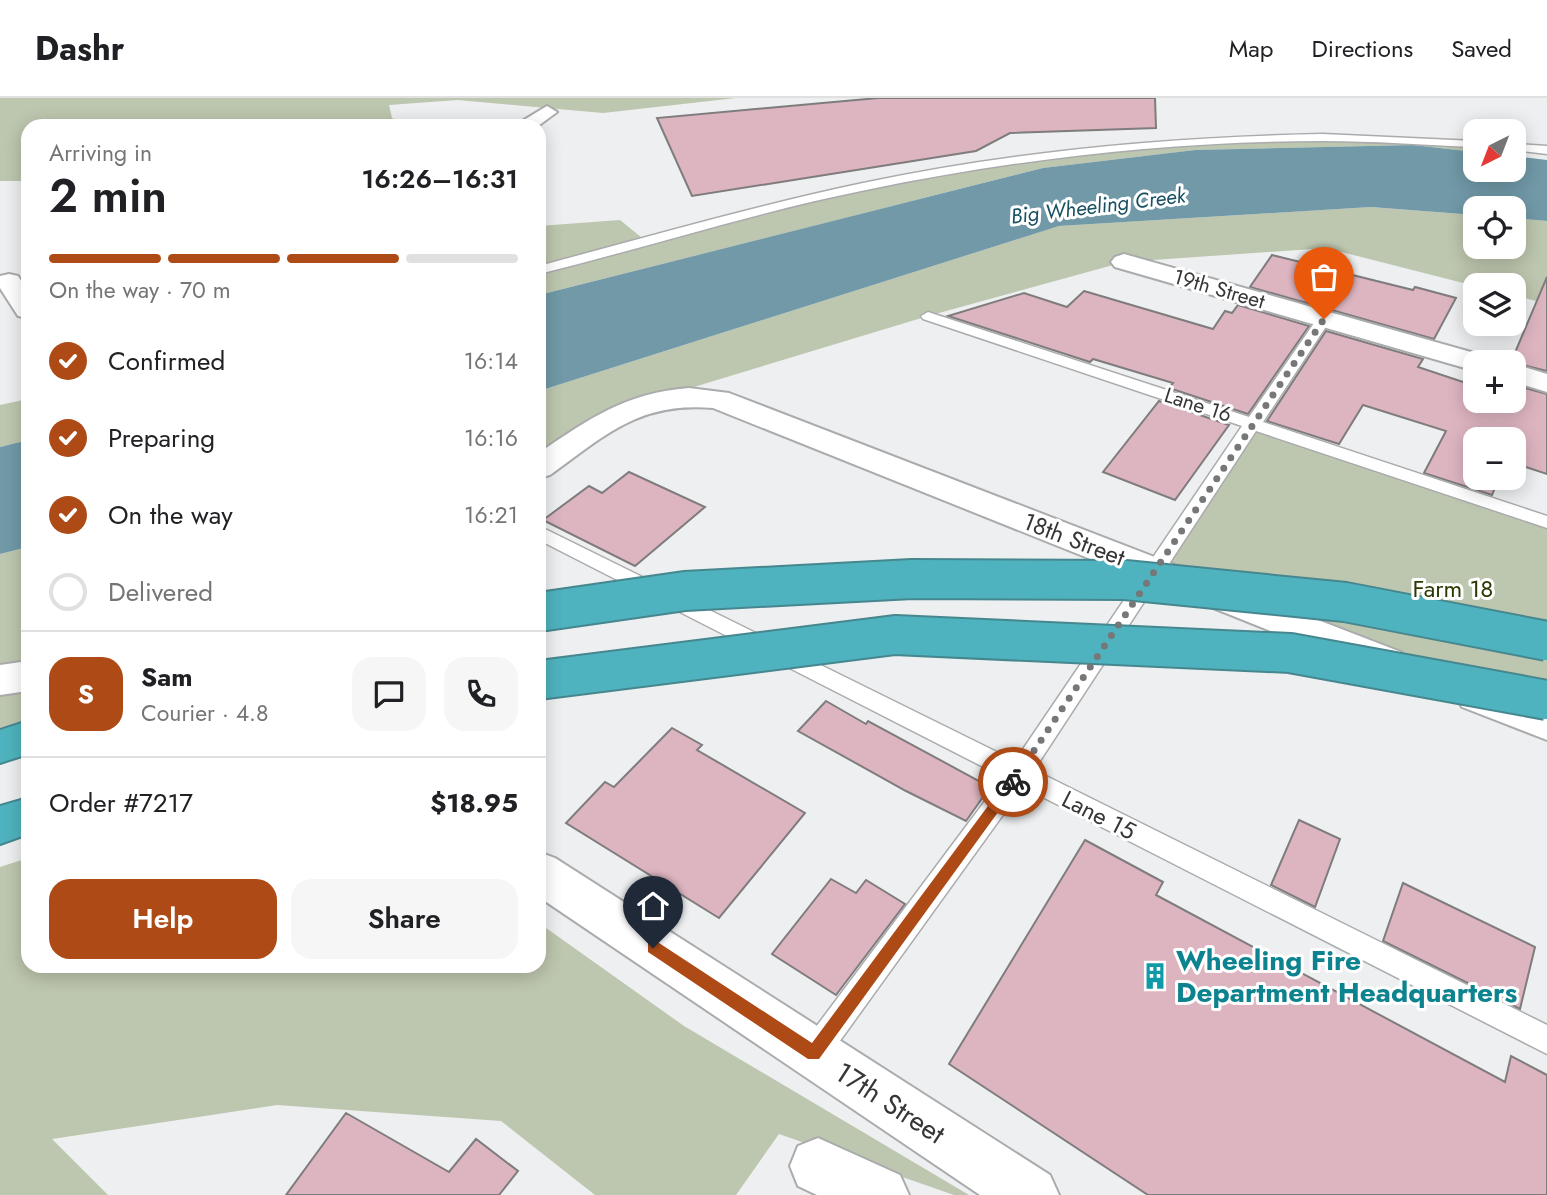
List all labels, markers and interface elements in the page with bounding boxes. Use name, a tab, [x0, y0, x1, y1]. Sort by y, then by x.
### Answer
text: Dashr	[35, 25, 124, 72]
text: Map	[1229, 31, 1274, 66]
text: Directions	[1312, 31, 1413, 66]
text: Saved	[1451, 31, 1512, 66]
north arrow	[1463, 119, 1526, 182]
map controls	[1463, 119, 1526, 490]
text: Arriving in	[49, 136, 152, 170]
text: 16:26–16:31	[362, 160, 518, 198]
text: 2 min	[49, 163, 167, 229]
water label: Big Wheeling Creek	[1009, 180, 1188, 232]
button: locate	[1463, 196, 1526, 259]
pin	[1294, 247, 1354, 319]
icon: bag	[1305, 258, 1343, 296]
street label: 19th Street	[1170, 262, 1268, 316]
text: On the way · 70 m	[49, 273, 231, 307]
button: layers	[1463, 273, 1526, 336]
icon: check	[49, 342, 87, 380]
text: Confirmed	[108, 342, 225, 380]
text: 16:14	[464, 344, 518, 378]
button: +	[1463, 350, 1526, 413]
street label: Lane 16	[1160, 380, 1236, 430]
icon: check	[49, 419, 87, 457]
text: Preparing	[108, 419, 215, 457]
text: 16:16	[464, 421, 518, 455]
button: −	[1463, 427, 1526, 490]
icon: check	[49, 496, 87, 534]
text: On the way	[108, 496, 233, 534]
text: 16:21	[464, 498, 518, 532]
street label: 18th Street	[1018, 504, 1130, 575]
park label: Farm 18	[1413, 571, 1493, 606]
text: Delivered	[108, 573, 213, 611]
button: chat	[352, 657, 426, 731]
button: phone	[444, 657, 518, 731]
text: Sam	[141, 658, 193, 696]
text: S	[78, 675, 94, 713]
text: Courier · 4.8	[141, 696, 269, 730]
courier	[978, 747, 1048, 817]
icon: bike	[994, 763, 1032, 801]
street label: Lane 15	[1056, 782, 1142, 848]
text: Order #7217	[49, 784, 193, 822]
text: $18.95	[430, 784, 518, 822]
pin	[623, 876, 683, 948]
button: Help	[49, 879, 277, 959]
button: Share	[291, 879, 518, 959]
icon: home	[634, 887, 672, 925]
place label: Wheeling Fire Department Headquarters	[1176, 940, 1518, 1013]
building icon: Wheeling Fire Department Headquarters	[1140, 961, 1170, 991]
street label: 17th Street	[827, 1052, 953, 1154]

